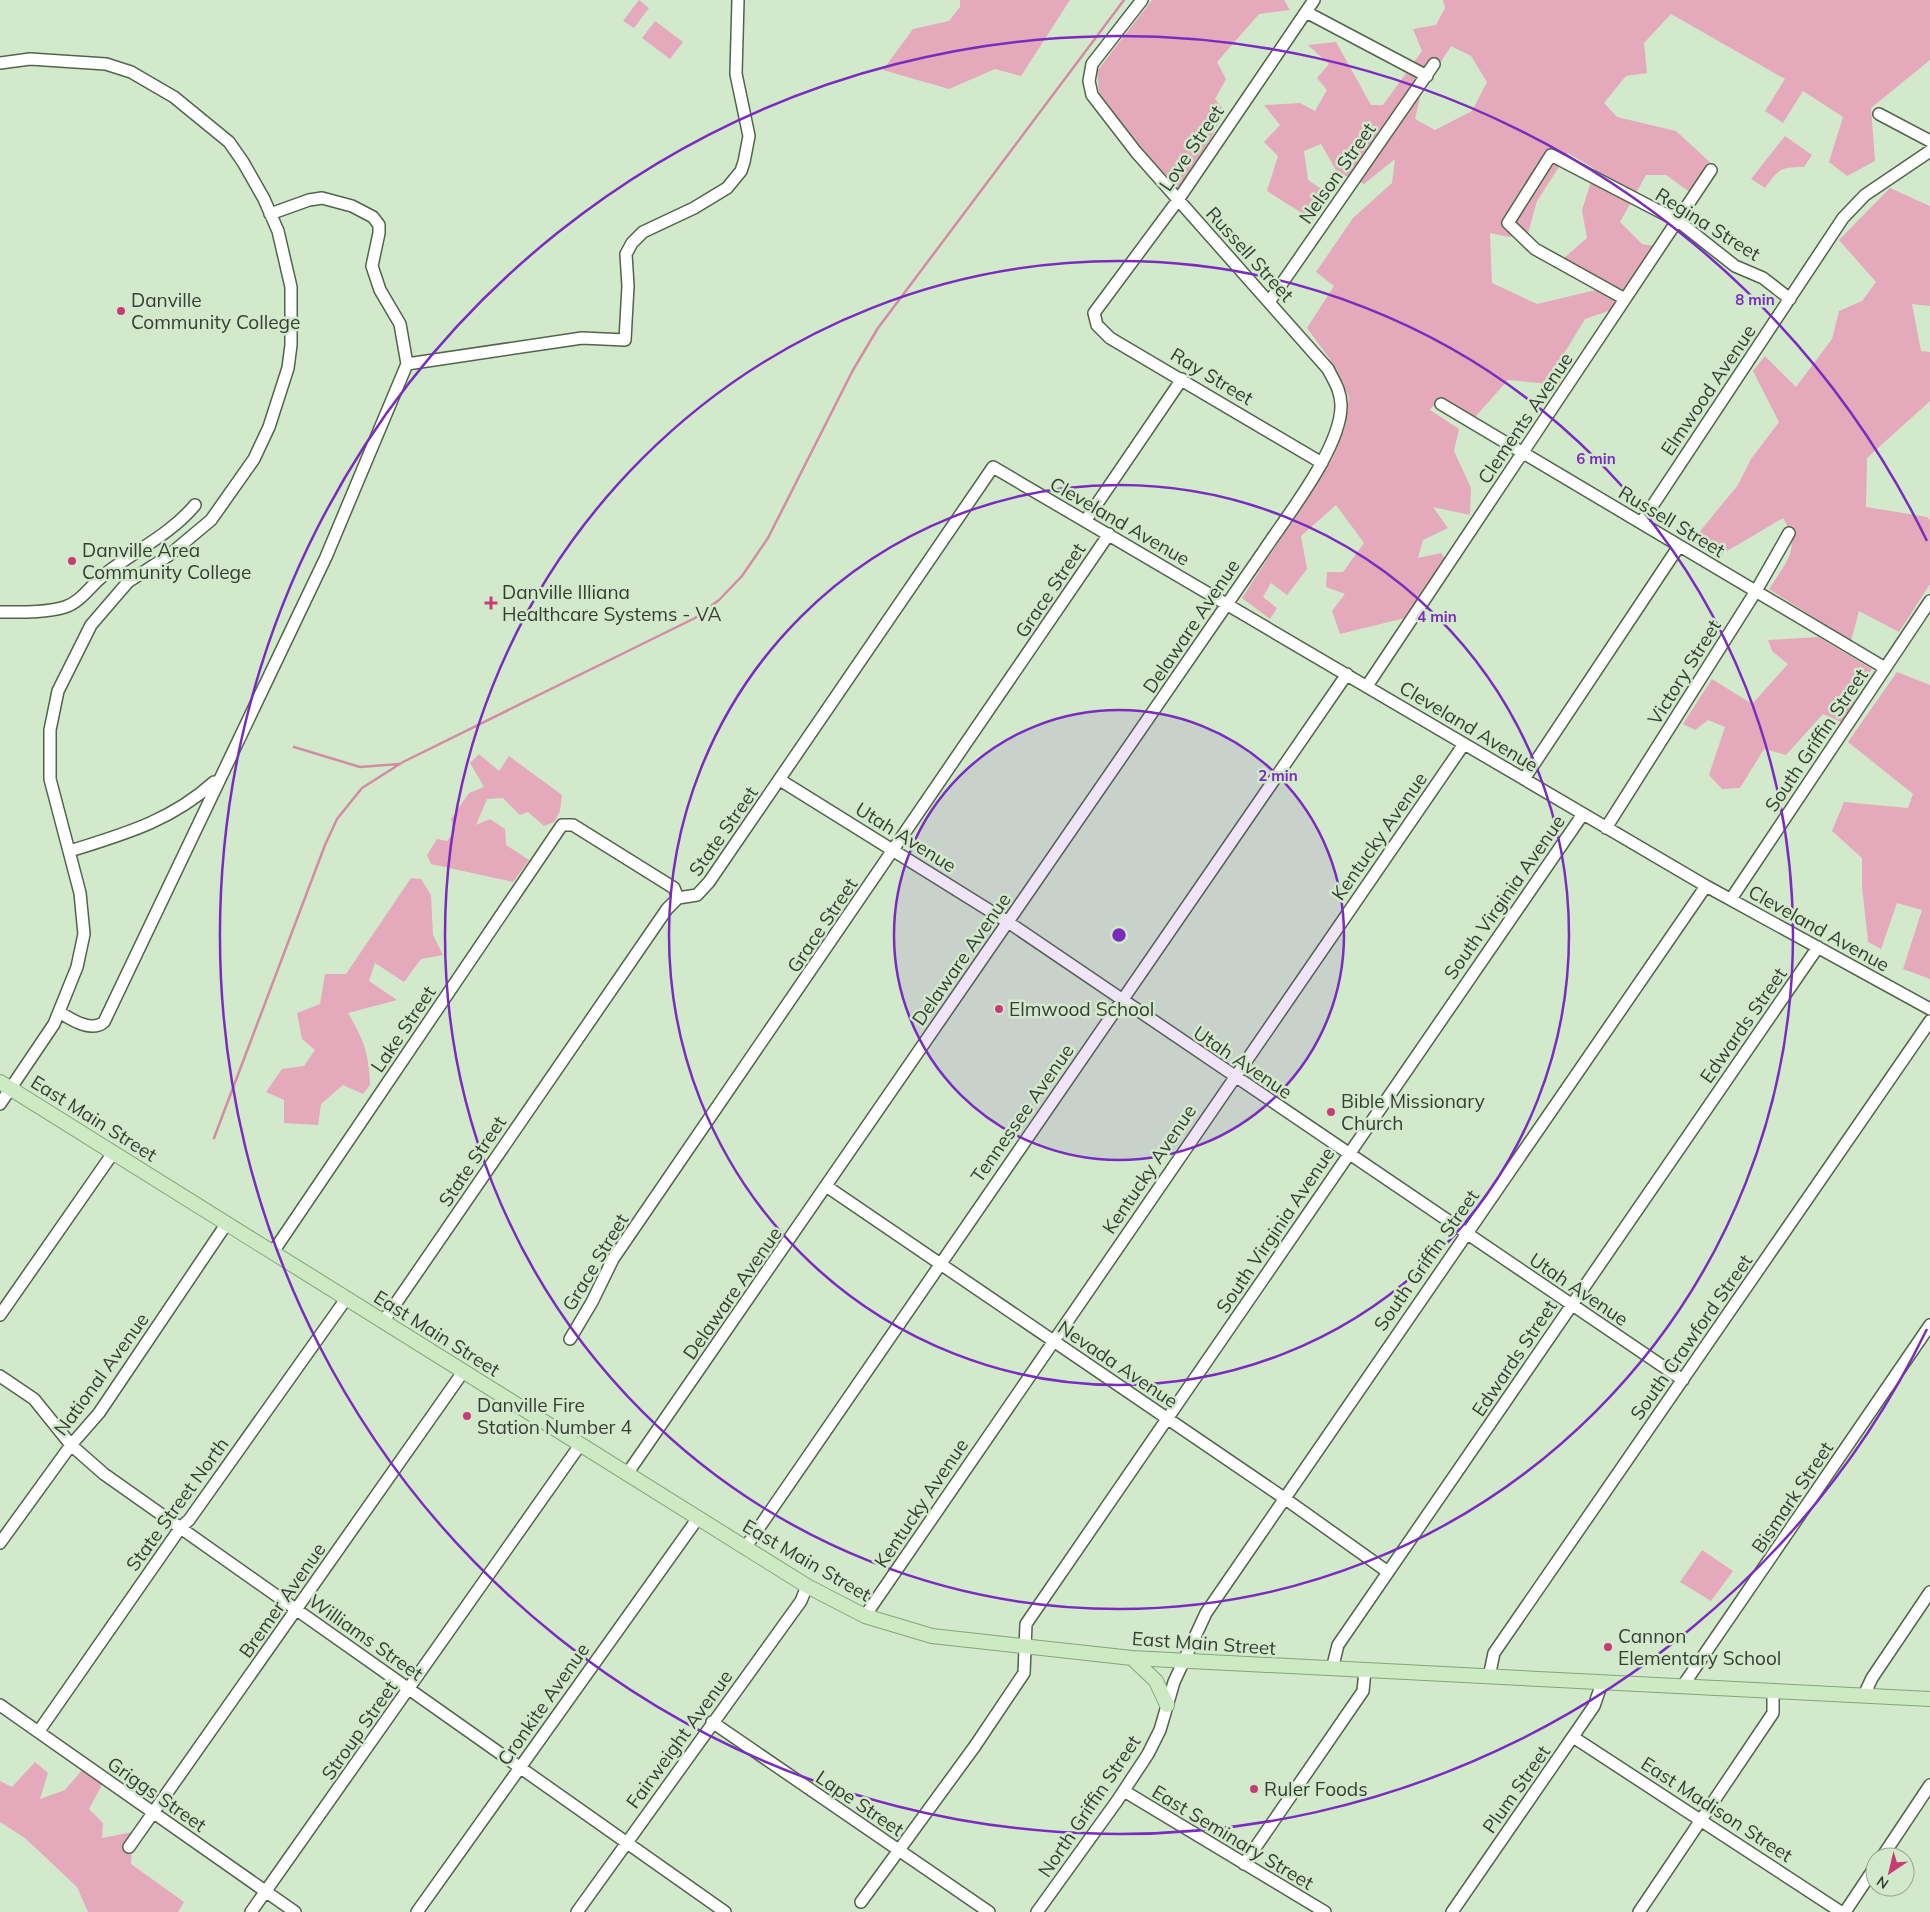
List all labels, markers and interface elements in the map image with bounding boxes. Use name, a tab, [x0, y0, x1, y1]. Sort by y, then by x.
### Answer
street label: Love Street	[1153, 100, 1229, 196]
street label: Nelson Street	[1293, 118, 1381, 228]
street label: Regina Street	[1651, 182, 1765, 266]
street label: Russell Street	[1201, 201, 1299, 307]
place label: Danville Community College	[131, 288, 300, 334]
text: 8 min	[1735, 290, 1775, 309]
marker: Danville Community College	[115, 305, 127, 317]
street label: Elmwood Avenue	[1655, 320, 1761, 460]
street label: Ray Street	[1166, 342, 1258, 410]
street label: Clements Avenue	[1472, 348, 1578, 488]
text: 6 min	[1576, 449, 1616, 468]
street label: Cleveland Avenue	[1046, 471, 1194, 571]
street label: Russell Street	[1614, 480, 1730, 562]
place label: Danville Area Community College	[82, 538, 251, 584]
street label: Grace Street	[1010, 538, 1091, 642]
street label: Delaware Avenue	[1137, 554, 1245, 698]
marker: Danville Area Community College	[66, 555, 78, 567]
place label: Danville Illiana Healthcare Systems - VA	[502, 580, 722, 626]
marker: Danville Illiana Healthcare Systems - VA	[484, 596, 498, 610]
text: 4 min	[1417, 607, 1457, 626]
street label: Victory Street	[1642, 615, 1726, 729]
street label: South Griffin Street	[1759, 664, 1873, 816]
street label: Cleveland Avenue	[1395, 675, 1543, 777]
text: 2 min	[1258, 766, 1298, 785]
street label: Kentucky Avenue	[1326, 767, 1432, 905]
street label: State Street	[683, 781, 763, 881]
street label: Utah Avenue	[851, 797, 961, 877]
street label: South Virginia Avenue	[1438, 810, 1570, 984]
street label: Grace Street	[782, 873, 863, 977]
street label: Cleveland Avenue	[1744, 879, 1894, 977]
street label: Delaware Avenue	[906, 888, 1016, 1030]
centre of rings	[1110, 926, 1128, 944]
street label: Edwards Street	[1694, 962, 1792, 1087]
street label: Lake Street	[365, 981, 441, 1077]
place label: Elmwood School	[1009, 997, 1154, 1021]
marker: Elmwood School	[993, 1003, 1005, 1015]
street label: Utah Avenue	[1189, 1020, 1297, 1104]
street label: Tennessee Avenue	[965, 1039, 1079, 1187]
street label: East Main Street	[26, 1070, 162, 1167]
place label: Bible Missionary Church	[1341, 1089, 1485, 1135]
street label: Kentucky Avenue	[1097, 1100, 1201, 1238]
marker: Bible Missionary Church	[1325, 1106, 1337, 1118]
street label: State Street	[433, 1111, 511, 1211]
street label: South Virginia Avenue	[1210, 1142, 1340, 1318]
street label: South Griffin Street	[1368, 1184, 1484, 1335]
street label: Grace Street	[557, 1209, 634, 1315]
street label: Delaware Avenue	[677, 1222, 787, 1364]
street label: Utah Avenue	[1525, 1247, 1633, 1331]
street label: South Crawford Street	[1625, 1249, 1757, 1424]
street label: East Main Street	[369, 1285, 505, 1382]
street label: Edwards Street	[1466, 1295, 1562, 1421]
street label: National Avenue	[48, 1308, 154, 1440]
street label: Nevada Avenue	[1053, 1315, 1183, 1413]
place label: Danville Fire Station Number 4	[477, 1393, 632, 1439]
marker: Danville Fire Station Number 4	[461, 1410, 473, 1422]
street label: State Street North	[120, 1432, 234, 1576]
street label: Kentucky Avenue	[869, 1434, 973, 1572]
street label: Bismark Street	[1746, 1436, 1838, 1557]
street label: East Main Street	[739, 1514, 876, 1607]
street label: Bremer Avenue	[233, 1538, 331, 1662]
street label: Williams Street	[304, 1589, 428, 1686]
place label: Cannon Elementary School	[1618, 1624, 1781, 1670]
street label: East Main Street	[1131, 1626, 1277, 1660]
street label: Cronkite Avenue	[492, 1638, 594, 1770]
marker: Cannon Elementary School	[1602, 1641, 1614, 1653]
street label: Fairweight Avenue	[621, 1665, 737, 1813]
street label: Stroup Street	[316, 1675, 402, 1784]
street label: North Griffin Street	[1033, 1730, 1146, 1882]
street label: Plum Street	[1477, 1740, 1555, 1838]
street label: Griggs Street	[103, 1751, 211, 1837]
street label: East Madison Street	[1637, 1751, 1798, 1867]
street label: Lape Street	[811, 1765, 909, 1841]
place label: Ruler Foods	[1264, 1777, 1368, 1801]
street label: East Seminary Street	[1148, 1779, 1318, 1895]
marker: Ruler Foods	[1248, 1783, 1260, 1795]
north arrow	[1865, 1847, 1915, 1897]
text: N	[1873, 1872, 1892, 1893]

